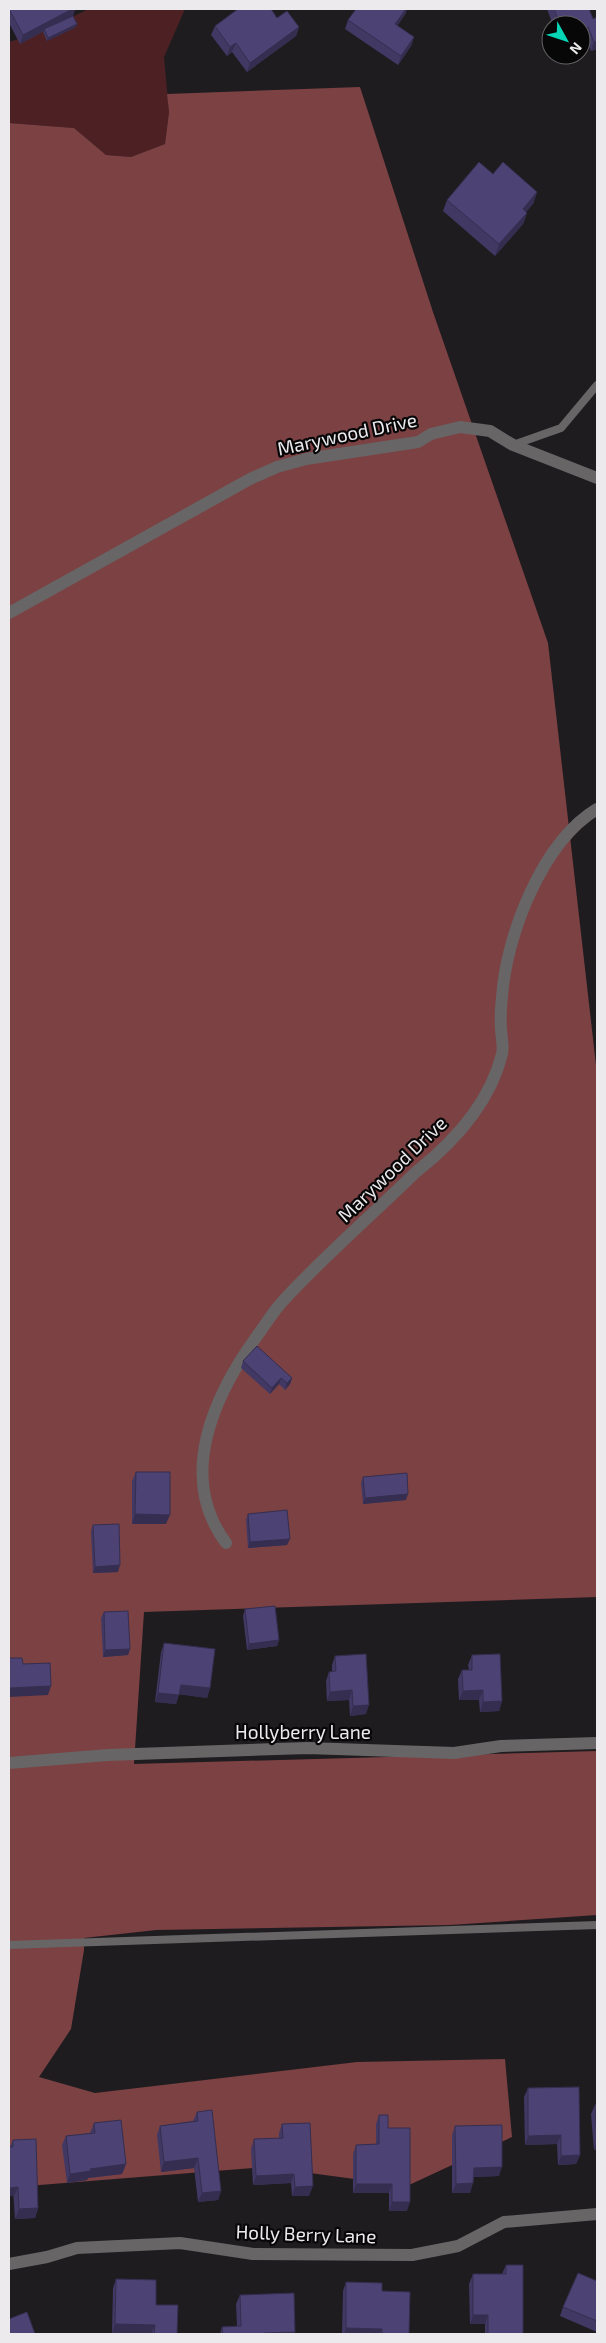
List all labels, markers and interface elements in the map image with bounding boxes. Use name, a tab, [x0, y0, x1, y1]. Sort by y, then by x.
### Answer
north arrow	[541, 15, 591, 65]
text: N	[567, 39, 586, 58]
street label: Marywood Drive	[275, 407, 419, 460]
street label: Marywood Drive	[333, 1111, 451, 1226]
street label: Hollyberry Lane	[235, 1720, 371, 1743]
street label: Holly Berry Lane	[235, 2220, 377, 2247]

